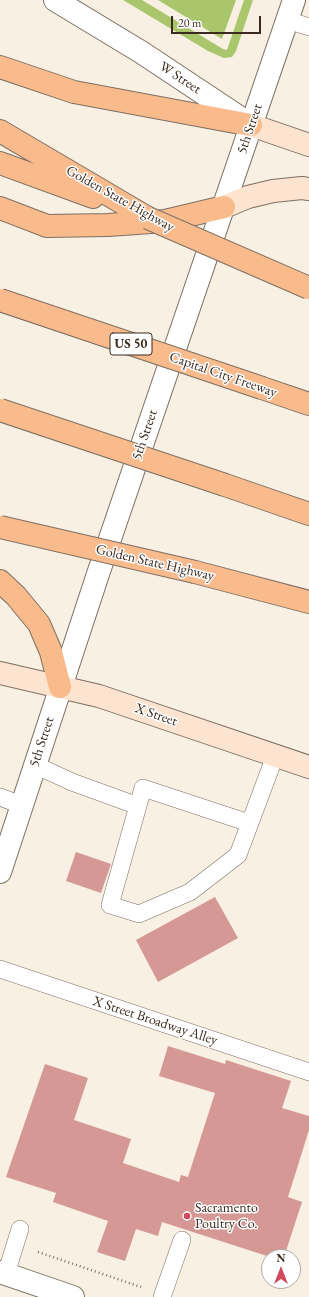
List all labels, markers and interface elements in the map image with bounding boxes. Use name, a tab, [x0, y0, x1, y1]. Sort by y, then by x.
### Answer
scale bar	[173, 8, 263, 34]
text: 20 m	[178, 15, 201, 31]
street label: W Street	[156, 58, 204, 98]
street label: 5th Street	[234, 102, 266, 156]
street label: Golden State Highway	[63, 162, 177, 236]
road number: US 50	[110, 333, 152, 355]
street label: Capital City Freeway	[167, 349, 279, 401]
street label: 5th Street	[129, 408, 161, 462]
street label: Golden State Highway	[94, 541, 216, 585]
street label: X Street	[133, 700, 179, 730]
street label: 5th Street	[26, 715, 58, 769]
street label: X Street Broadway Alley	[90, 993, 220, 1049]
place label: Sacramento Poultry Co.	[195, 1200, 258, 1232]
marker: Sacramento Poultry Co.	[182, 1211, 192, 1221]
north arrow	[261, 1249, 301, 1289]
text: N	[277, 1251, 285, 1265]

